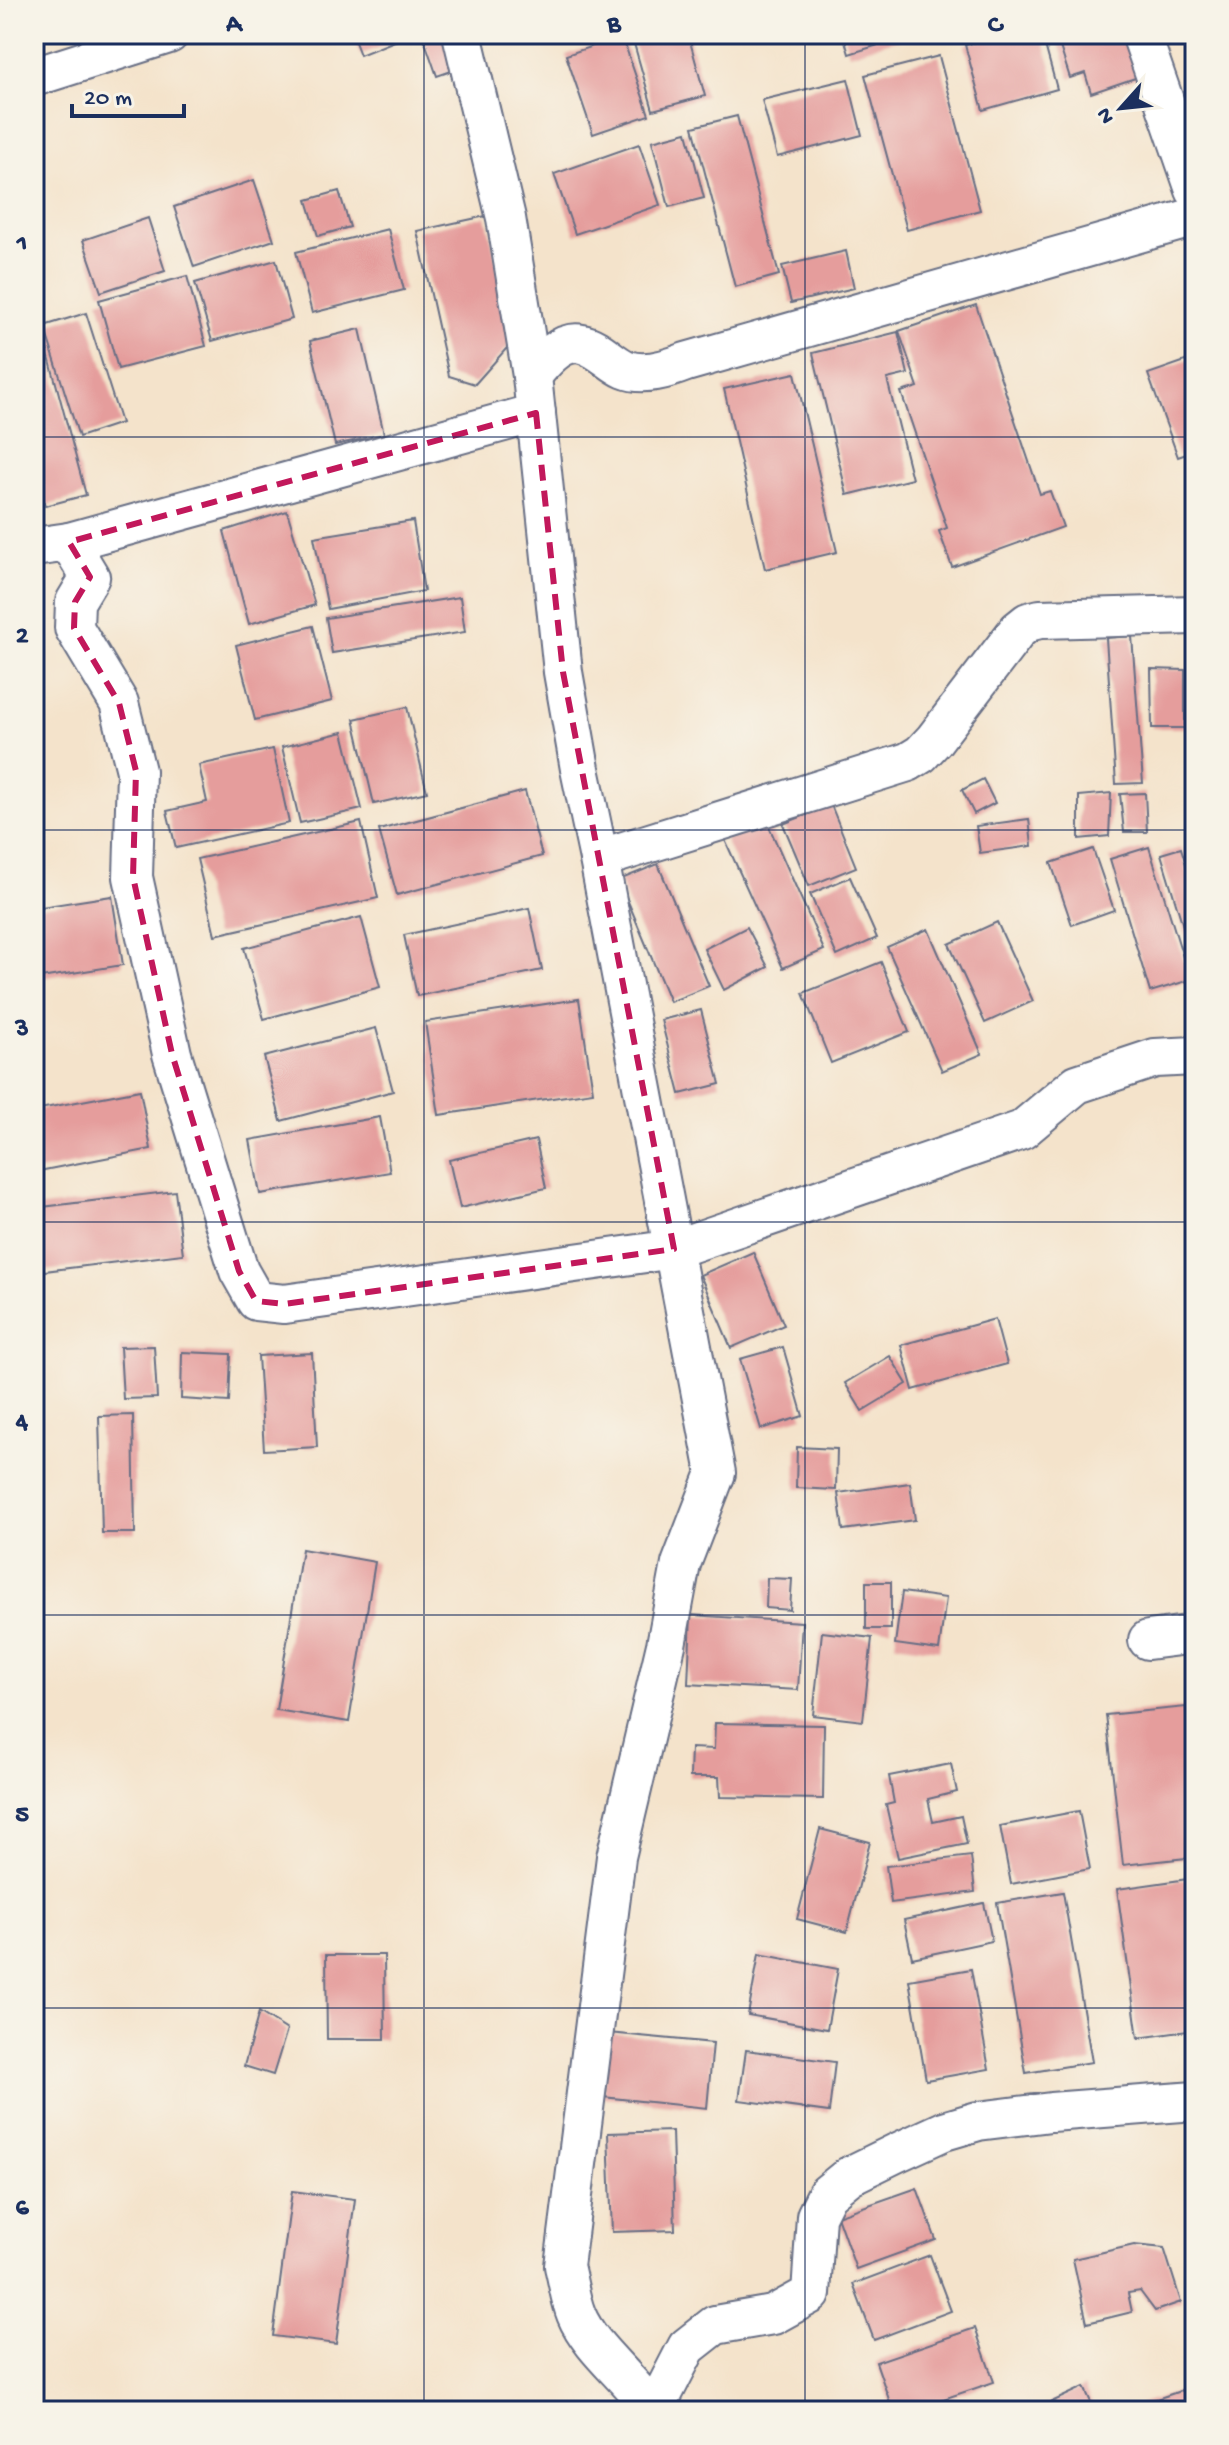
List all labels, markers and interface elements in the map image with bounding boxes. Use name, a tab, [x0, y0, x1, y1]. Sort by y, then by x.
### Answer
text: A	[225, 11, 243, 42]
text: B	[606, 11, 622, 42]
text: C	[988, 11, 1005, 42]
scale bar	[72, 68, 184, 118]
north arrow	[1081, 68, 1161, 148]
text: 20 m	[84, 85, 132, 114]
text: N	[1092, 103, 1122, 128]
text: 1	[16, 230, 27, 261]
text: 2	[16, 622, 29, 653]
text: 3	[14, 1015, 29, 1046]
text: 4	[15, 1408, 29, 1439]
text: 5	[15, 1801, 29, 1832]
text: 6	[15, 2194, 29, 2225]

